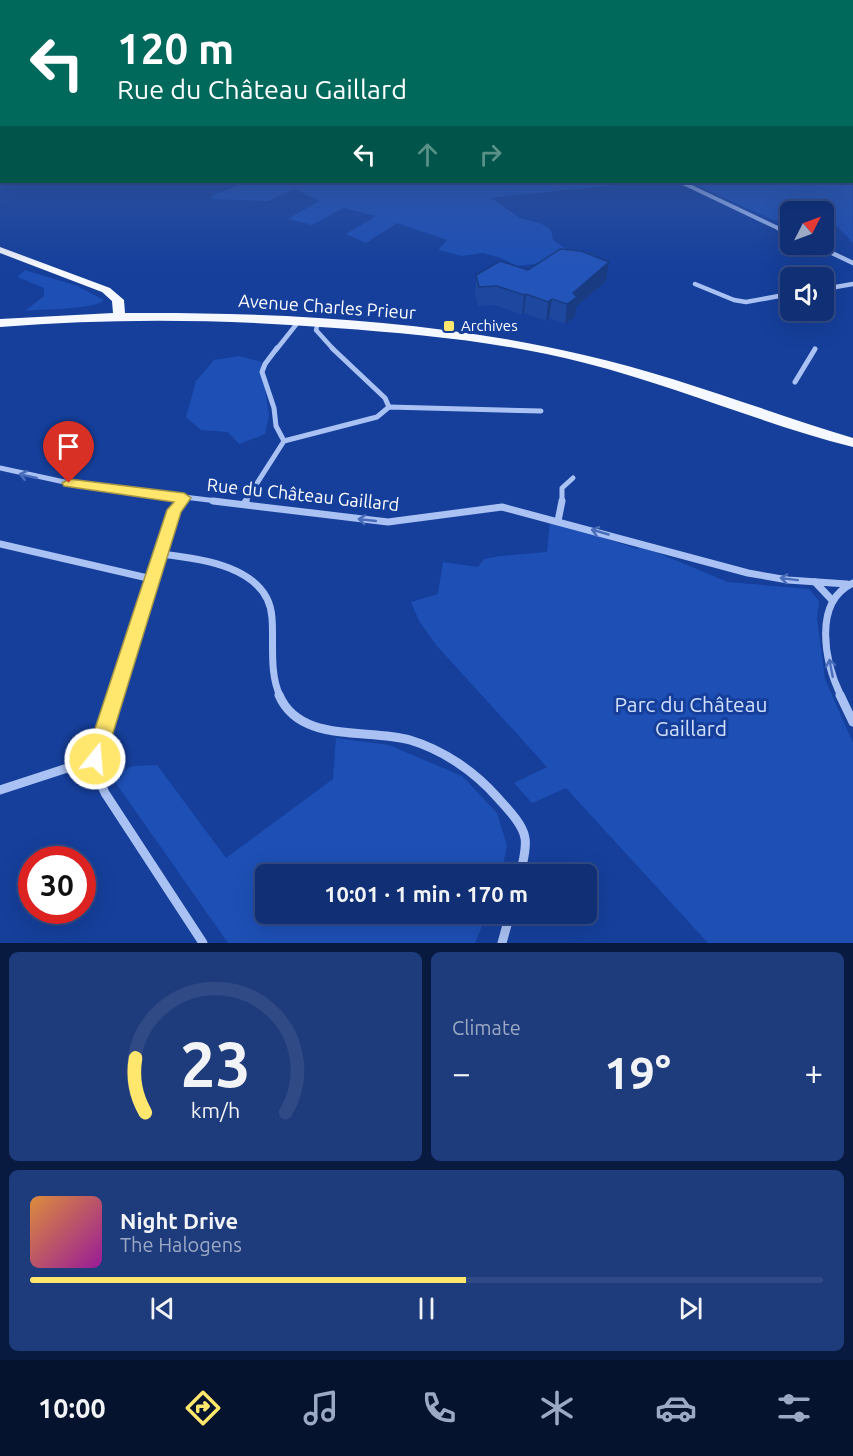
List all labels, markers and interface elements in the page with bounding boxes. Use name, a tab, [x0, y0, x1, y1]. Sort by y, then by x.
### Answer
icon: left	[18, 24, 96, 102]
text: 120 m	[117, 25, 234, 72]
text: Rue du Château Gaillard	[117, 74, 407, 104]
icon: left	[348, 138, 381, 171]
icon: ahead	[411, 138, 444, 171]
icon: right	[474, 138, 507, 171]
north arrow	[780, 201, 834, 255]
map controls	[780, 201, 834, 321]
button: sound	[780, 267, 834, 321]
street label: Avenue Charles Prieur	[238, 290, 417, 322]
place label: Archives	[461, 317, 518, 334]
marker: Archives	[442, 319, 456, 333]
pin	[43, 421, 94, 483]
icon: arrive	[52, 430, 85, 463]
one-way arrow	[19, 469, 38, 481]
street label: Rue du Château Gaillard	[206, 474, 400, 514]
one-way arrow	[358, 514, 378, 525]
one-way arrow	[591, 526, 610, 538]
one-way arrow	[779, 574, 799, 585]
one-way arrow	[825, 658, 836, 678]
park label: Parc du Château Gaillard	[614, 692, 768, 740]
position arrow	[63, 727, 127, 791]
speed limit sign: 30	[18, 846, 96, 924]
text: 10:01 · 1 min · 170 m	[324, 881, 528, 906]
text: Climate	[452, 1016, 521, 1039]
text: 23	[180, 1029, 251, 1099]
text: 19°	[604, 1047, 671, 1098]
text: −	[452, 1054, 471, 1091]
text: +	[804, 1054, 823, 1091]
text: km/h	[191, 1099, 240, 1123]
text: Night Drive	[120, 1208, 238, 1233]
text: The Halogens	[120, 1233, 242, 1256]
icon: previous	[146, 1292, 179, 1325]
icon: pause	[410, 1292, 443, 1325]
icon: next	[674, 1292, 707, 1325]
icon: directions	[182, 1387, 224, 1429]
icon: music	[300, 1387, 342, 1429]
icon: phone	[418, 1387, 460, 1429]
icon: climate	[536, 1387, 578, 1429]
icon: car	[655, 1387, 697, 1429]
icon: filters	[773, 1387, 815, 1429]
text: 10:00	[38, 1393, 106, 1423]

